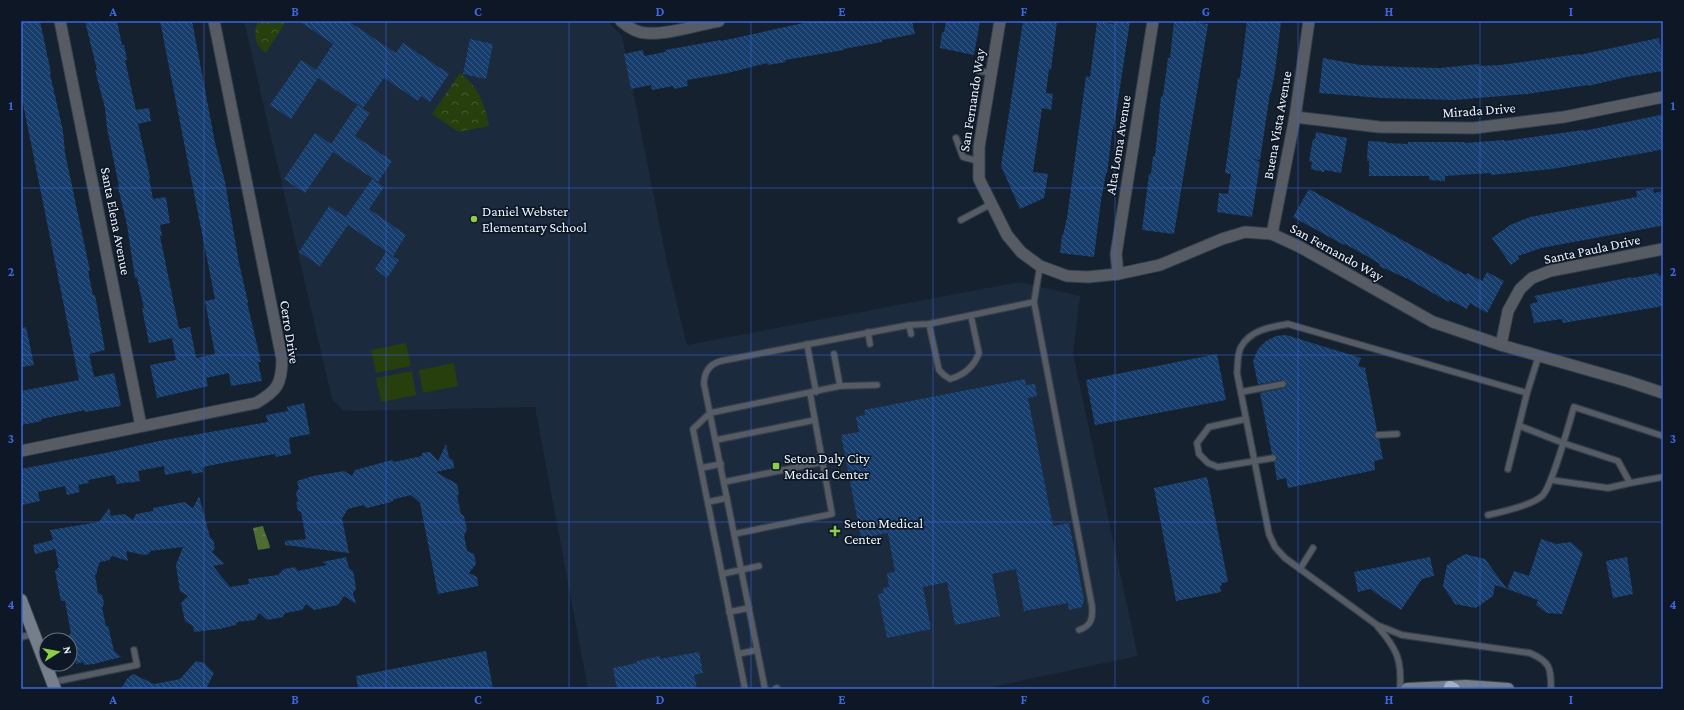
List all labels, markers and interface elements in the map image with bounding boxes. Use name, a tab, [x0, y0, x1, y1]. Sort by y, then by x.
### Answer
text: A	[108, 4, 117, 19]
text: B	[291, 4, 299, 19]
text: C	[474, 4, 482, 19]
text: D	[656, 4, 665, 19]
text: E	[838, 4, 846, 19]
text: F	[1021, 4, 1028, 19]
text: G	[1202, 4, 1210, 19]
text: H	[1385, 4, 1394, 19]
text: I	[1569, 4, 1573, 19]
street label: San Fernando Way	[956, 47, 988, 153]
street label: Buena Vista Avenue	[1260, 70, 1294, 180]
street label: Alta Loma Avenue	[1102, 94, 1134, 196]
text: 1	[9, 98, 14, 113]
text: 1	[1671, 98, 1676, 113]
street label: Mirada Drive	[1442, 99, 1516, 121]
street label: Santa Elena Avenue	[98, 166, 134, 276]
place label: Daniel Webster Elementary School	[482, 203, 587, 235]
marker: Daniel Webster Elementary School	[469, 214, 479, 224]
street label: San Fernando Way	[1287, 220, 1387, 285]
street label: Santa Paula Drive	[1542, 231, 1642, 267]
text: 2	[8, 264, 15, 279]
text: 2	[1670, 264, 1677, 279]
street label: Cerro Drive	[277, 299, 303, 365]
text: 3	[8, 431, 14, 446]
text: 3	[1670, 431, 1676, 446]
place label: Seton Daly City Medical Center	[784, 450, 870, 482]
marker: Seton Daly City Medical Center	[771, 461, 781, 471]
place label: Seton Medical Center	[844, 515, 923, 547]
marker: Seton Medical Center	[829, 525, 841, 537]
text: 4	[7, 597, 15, 612]
text: 4	[1669, 597, 1677, 612]
north arrow	[38, 632, 78, 672]
text: N	[61, 645, 75, 655]
text: A	[108, 692, 117, 707]
text: B	[291, 692, 299, 707]
text: C	[474, 692, 482, 707]
text: D	[656, 692, 665, 707]
text: E	[838, 692, 846, 707]
text: F	[1021, 692, 1028, 707]
text: G	[1202, 692, 1210, 707]
text: H	[1385, 692, 1394, 707]
text: I	[1569, 692, 1573, 707]

